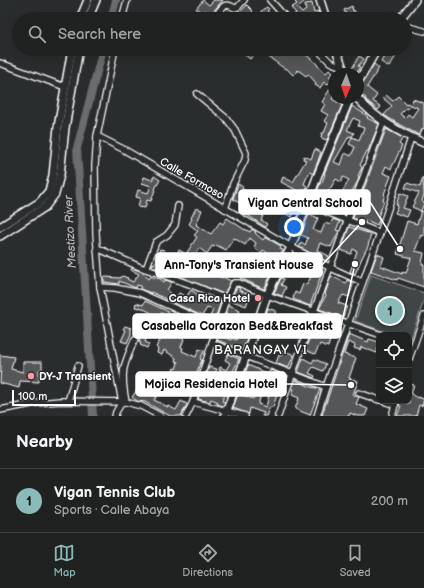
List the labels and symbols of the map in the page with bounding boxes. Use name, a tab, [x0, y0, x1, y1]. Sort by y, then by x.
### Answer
north arrow	[328, 68, 364, 104]
street label: Calle Formoso	[157, 155, 226, 202]
callout: Vigan Central School	[239, 190, 370, 214]
water label: Mestizo River	[61, 193, 80, 269]
text: Vigan Central School	[248, 196, 362, 211]
your location	[284, 217, 304, 237]
callout: Ann-Tony's Transient House	[156, 253, 322, 277]
text: Ann-Tony's Transient House	[163, 258, 314, 273]
place label: Casa Rica Hotel	[169, 292, 250, 305]
marker: Casa Rica Hotel	[253, 293, 263, 303]
pin: 1	[377, 296, 403, 326]
callout: Casabella Corazon Bed&Breakfast	[133, 314, 341, 338]
text: Casabella Corazon Bed&Breakfast	[141, 319, 333, 334]
district label: BARANGAY VI	[214, 342, 308, 358]
place label: DY-J Transient	[39, 370, 112, 383]
marker: DY-J Transient	[26, 371, 36, 381]
callout: Mojica Residencia Hotel	[136, 372, 286, 396]
text: Mojica Residencia Hotel	[144, 377, 278, 392]
scale bar	[12, 388, 76, 407]

